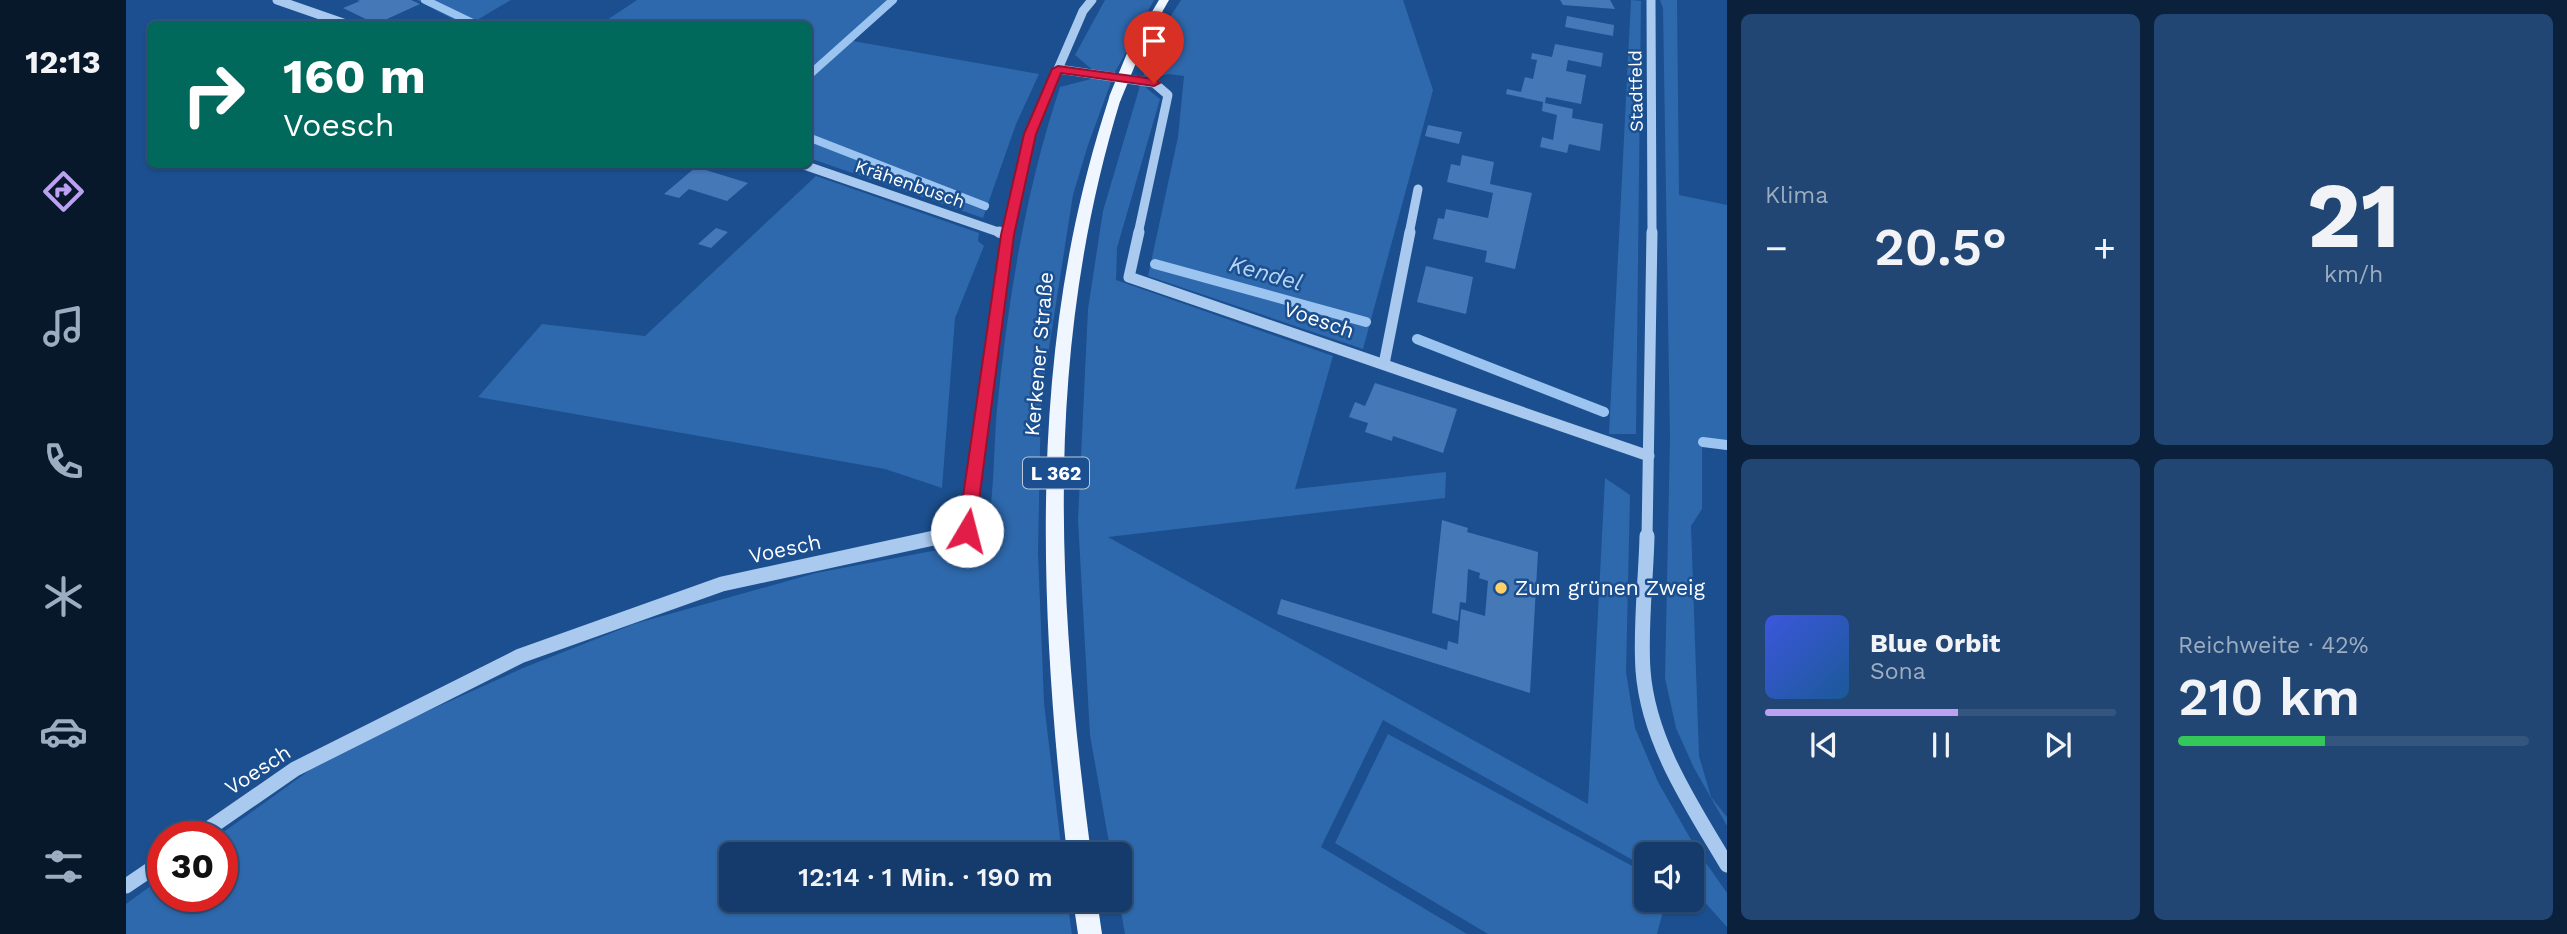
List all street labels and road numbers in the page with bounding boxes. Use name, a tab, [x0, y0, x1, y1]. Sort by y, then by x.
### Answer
street label: Stadtfeld	[1624, 50, 1647, 132]
street label: Krähenbusch	[852, 155, 968, 212]
street label: Kerkener Straße	[1019, 271, 1058, 437]
street label: Voesch	[1280, 296, 1358, 343]
road number: L 362	[1023, 458, 1089, 488]
street label: Voesch	[747, 529, 823, 568]
street label: Voesch	[220, 739, 295, 800]

